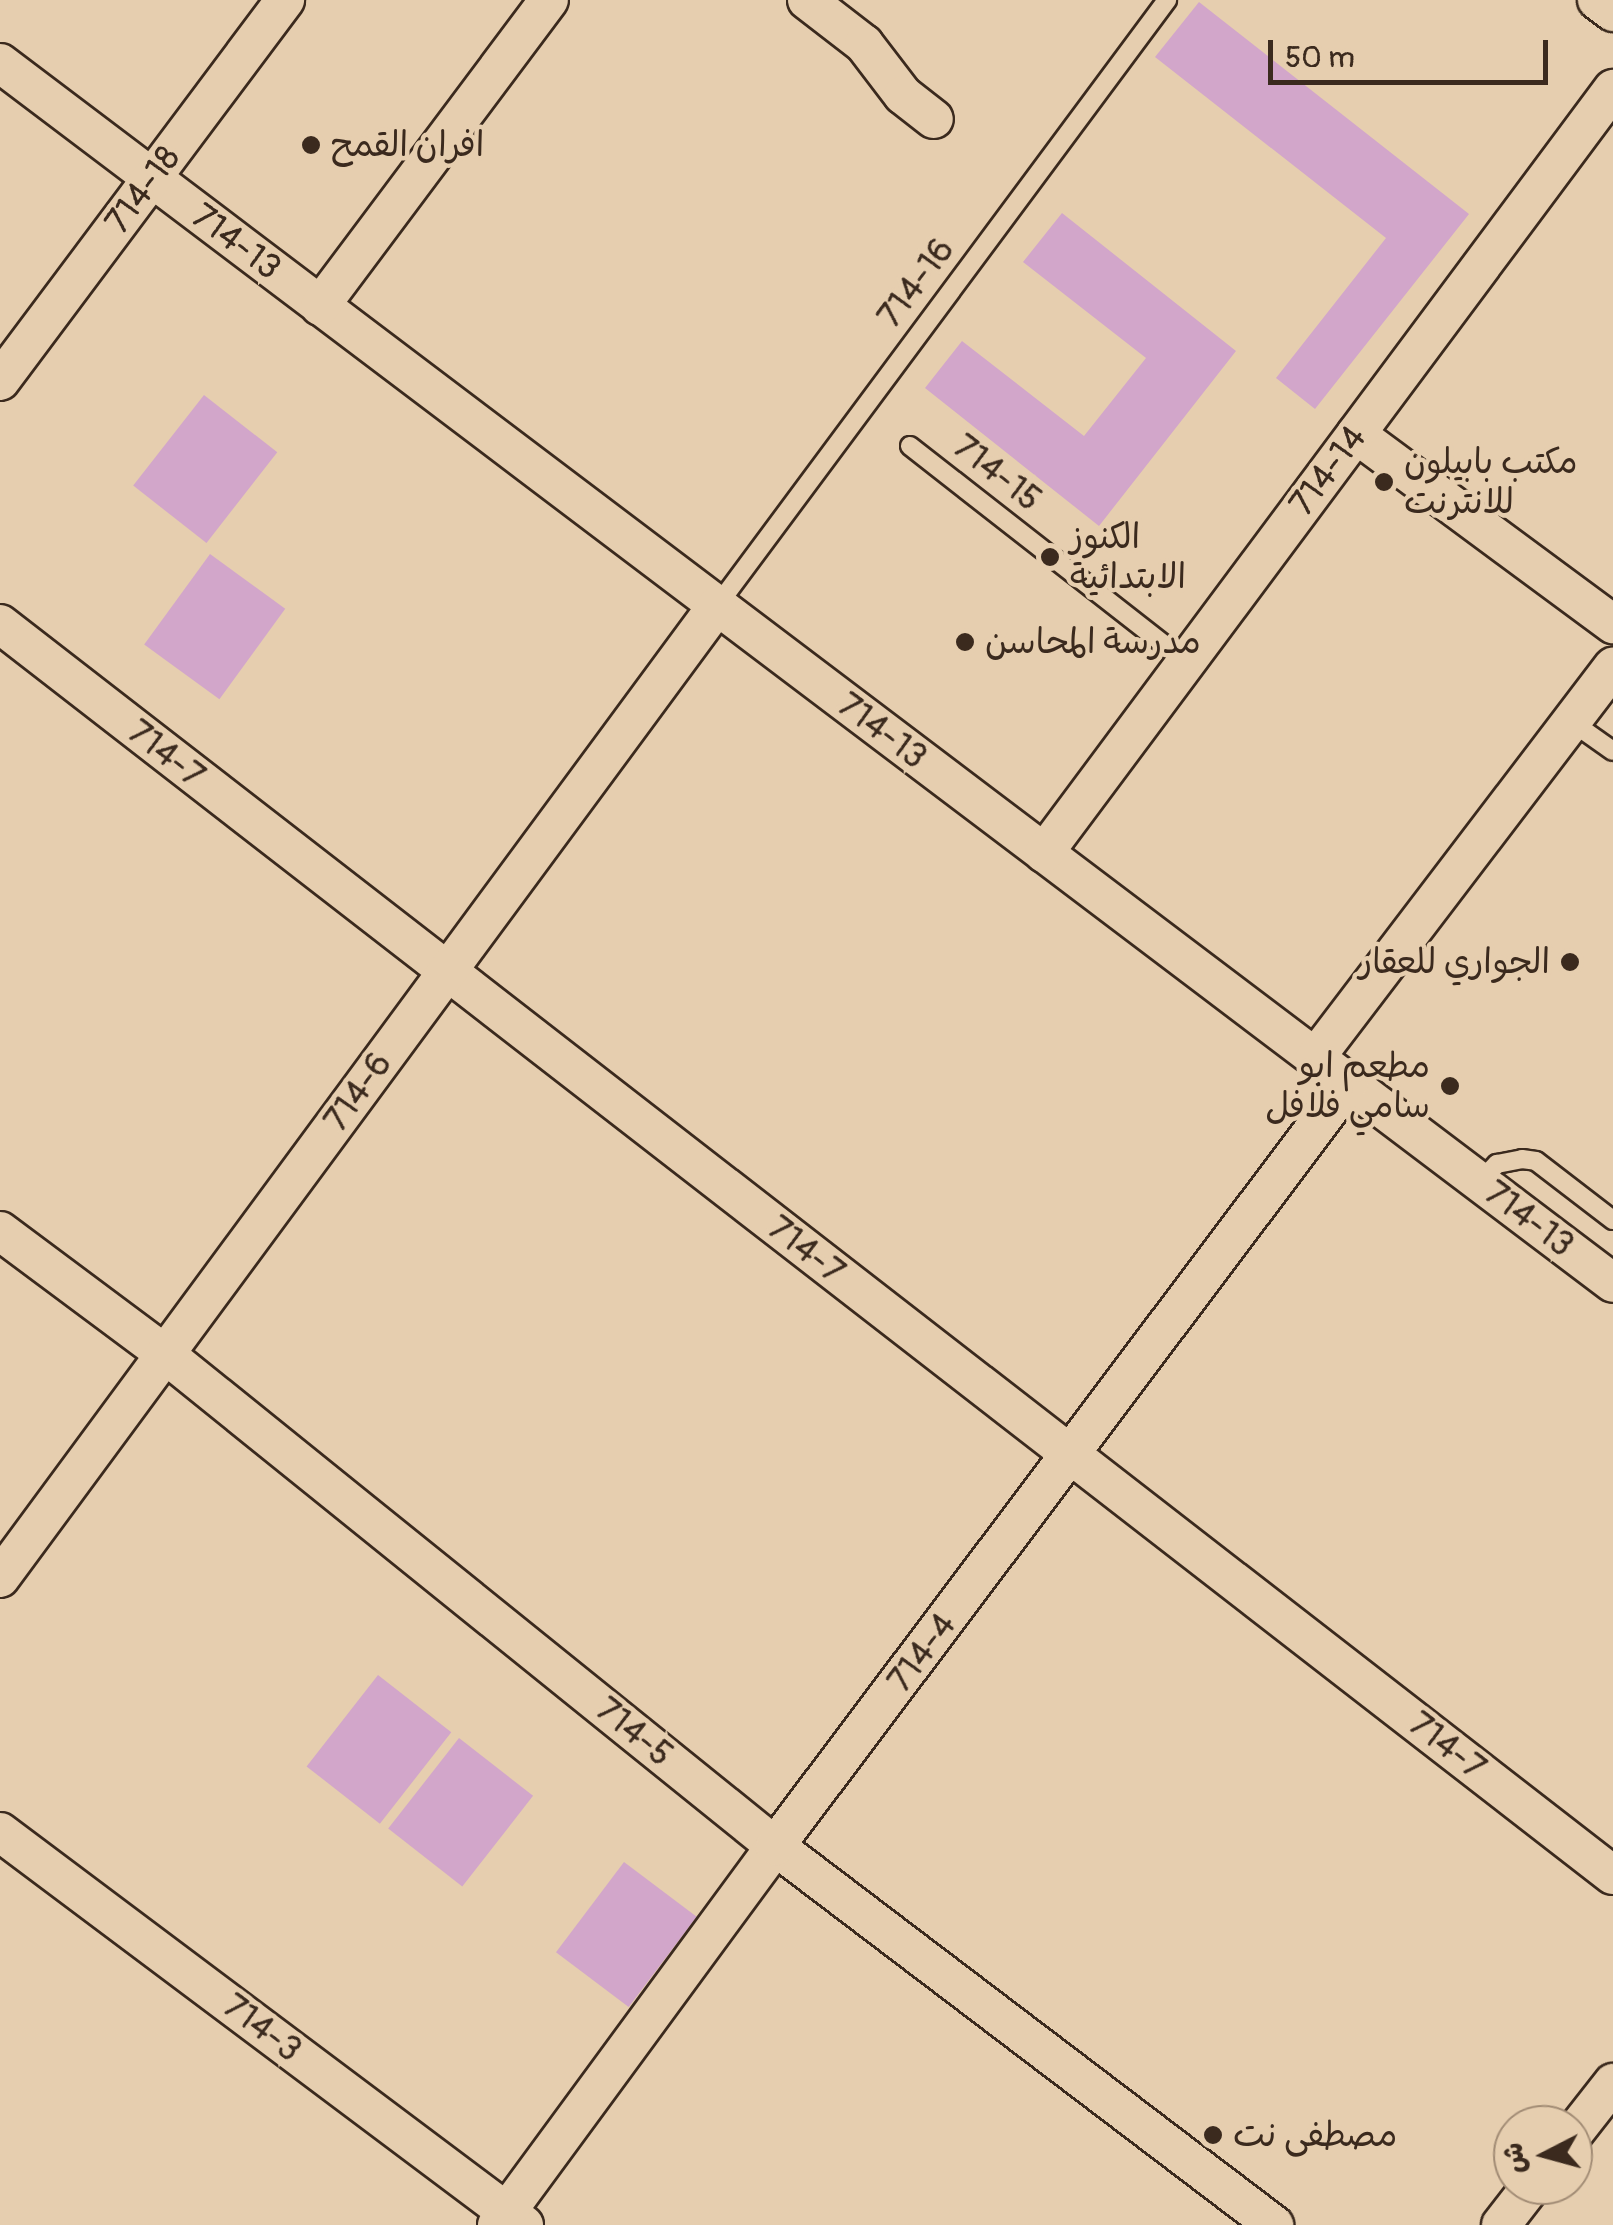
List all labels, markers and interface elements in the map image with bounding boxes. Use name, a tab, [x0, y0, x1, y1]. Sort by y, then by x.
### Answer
scale bar	[1273, 20, 1553, 82]
text: 50 m	[1285, 39, 1355, 76]
place label: افران القمح	[331, 124, 484, 166]
marker: افران القمح	[300, 134, 322, 156]
street label: 714-18	[97, 138, 189, 242]
street label: 714-13	[183, 195, 289, 289]
street label: 714-16	[869, 230, 963, 336]
street label: 714-14	[1281, 418, 1375, 524]
street label: 714-15	[945, 426, 1049, 520]
place label: مكتب بابيلون للانترنت	[1404, 441, 1578, 523]
marker: مكتب بابيلون للانترنت	[1373, 471, 1395, 493]
place label: الكنوز الابتدائية	[1070, 516, 1186, 598]
marker: الكنوز الابتدائية	[1039, 546, 1061, 568]
place label: مدرسة المحاسن	[985, 621, 1201, 663]
marker: مدرسة المحاسن	[954, 631, 976, 653]
street label: 714-13	[829, 684, 935, 778]
street label: 714-7	[119, 711, 213, 797]
place label: الجواري للعقار	[1359, 941, 1550, 983]
marker: الجواري للعقار	[1559, 951, 1581, 973]
street label: 714-6	[315, 1044, 401, 1140]
place label: مطعم ابو سامي فلافل	[1265, 1045, 1430, 1127]
marker: مطعم ابو سامي فلافل	[1439, 1075, 1461, 1097]
street label: 714-13	[1476, 1172, 1582, 1266]
street label: 714-7	[759, 1207, 853, 1293]
street label: 714-4	[879, 1605, 965, 1701]
street label: 714-5	[587, 1688, 681, 1776]
street label: 714-7	[1400, 1703, 1494, 1789]
street label: 714-3	[215, 1985, 309, 2071]
north arrow	[1493, 2105, 1593, 2205]
place label: مصطفى نت	[1233, 2114, 1397, 2156]
marker: مصطفى نت	[1202, 2124, 1224, 2146]
text: ش	[1496, 2141, 1534, 2175]

